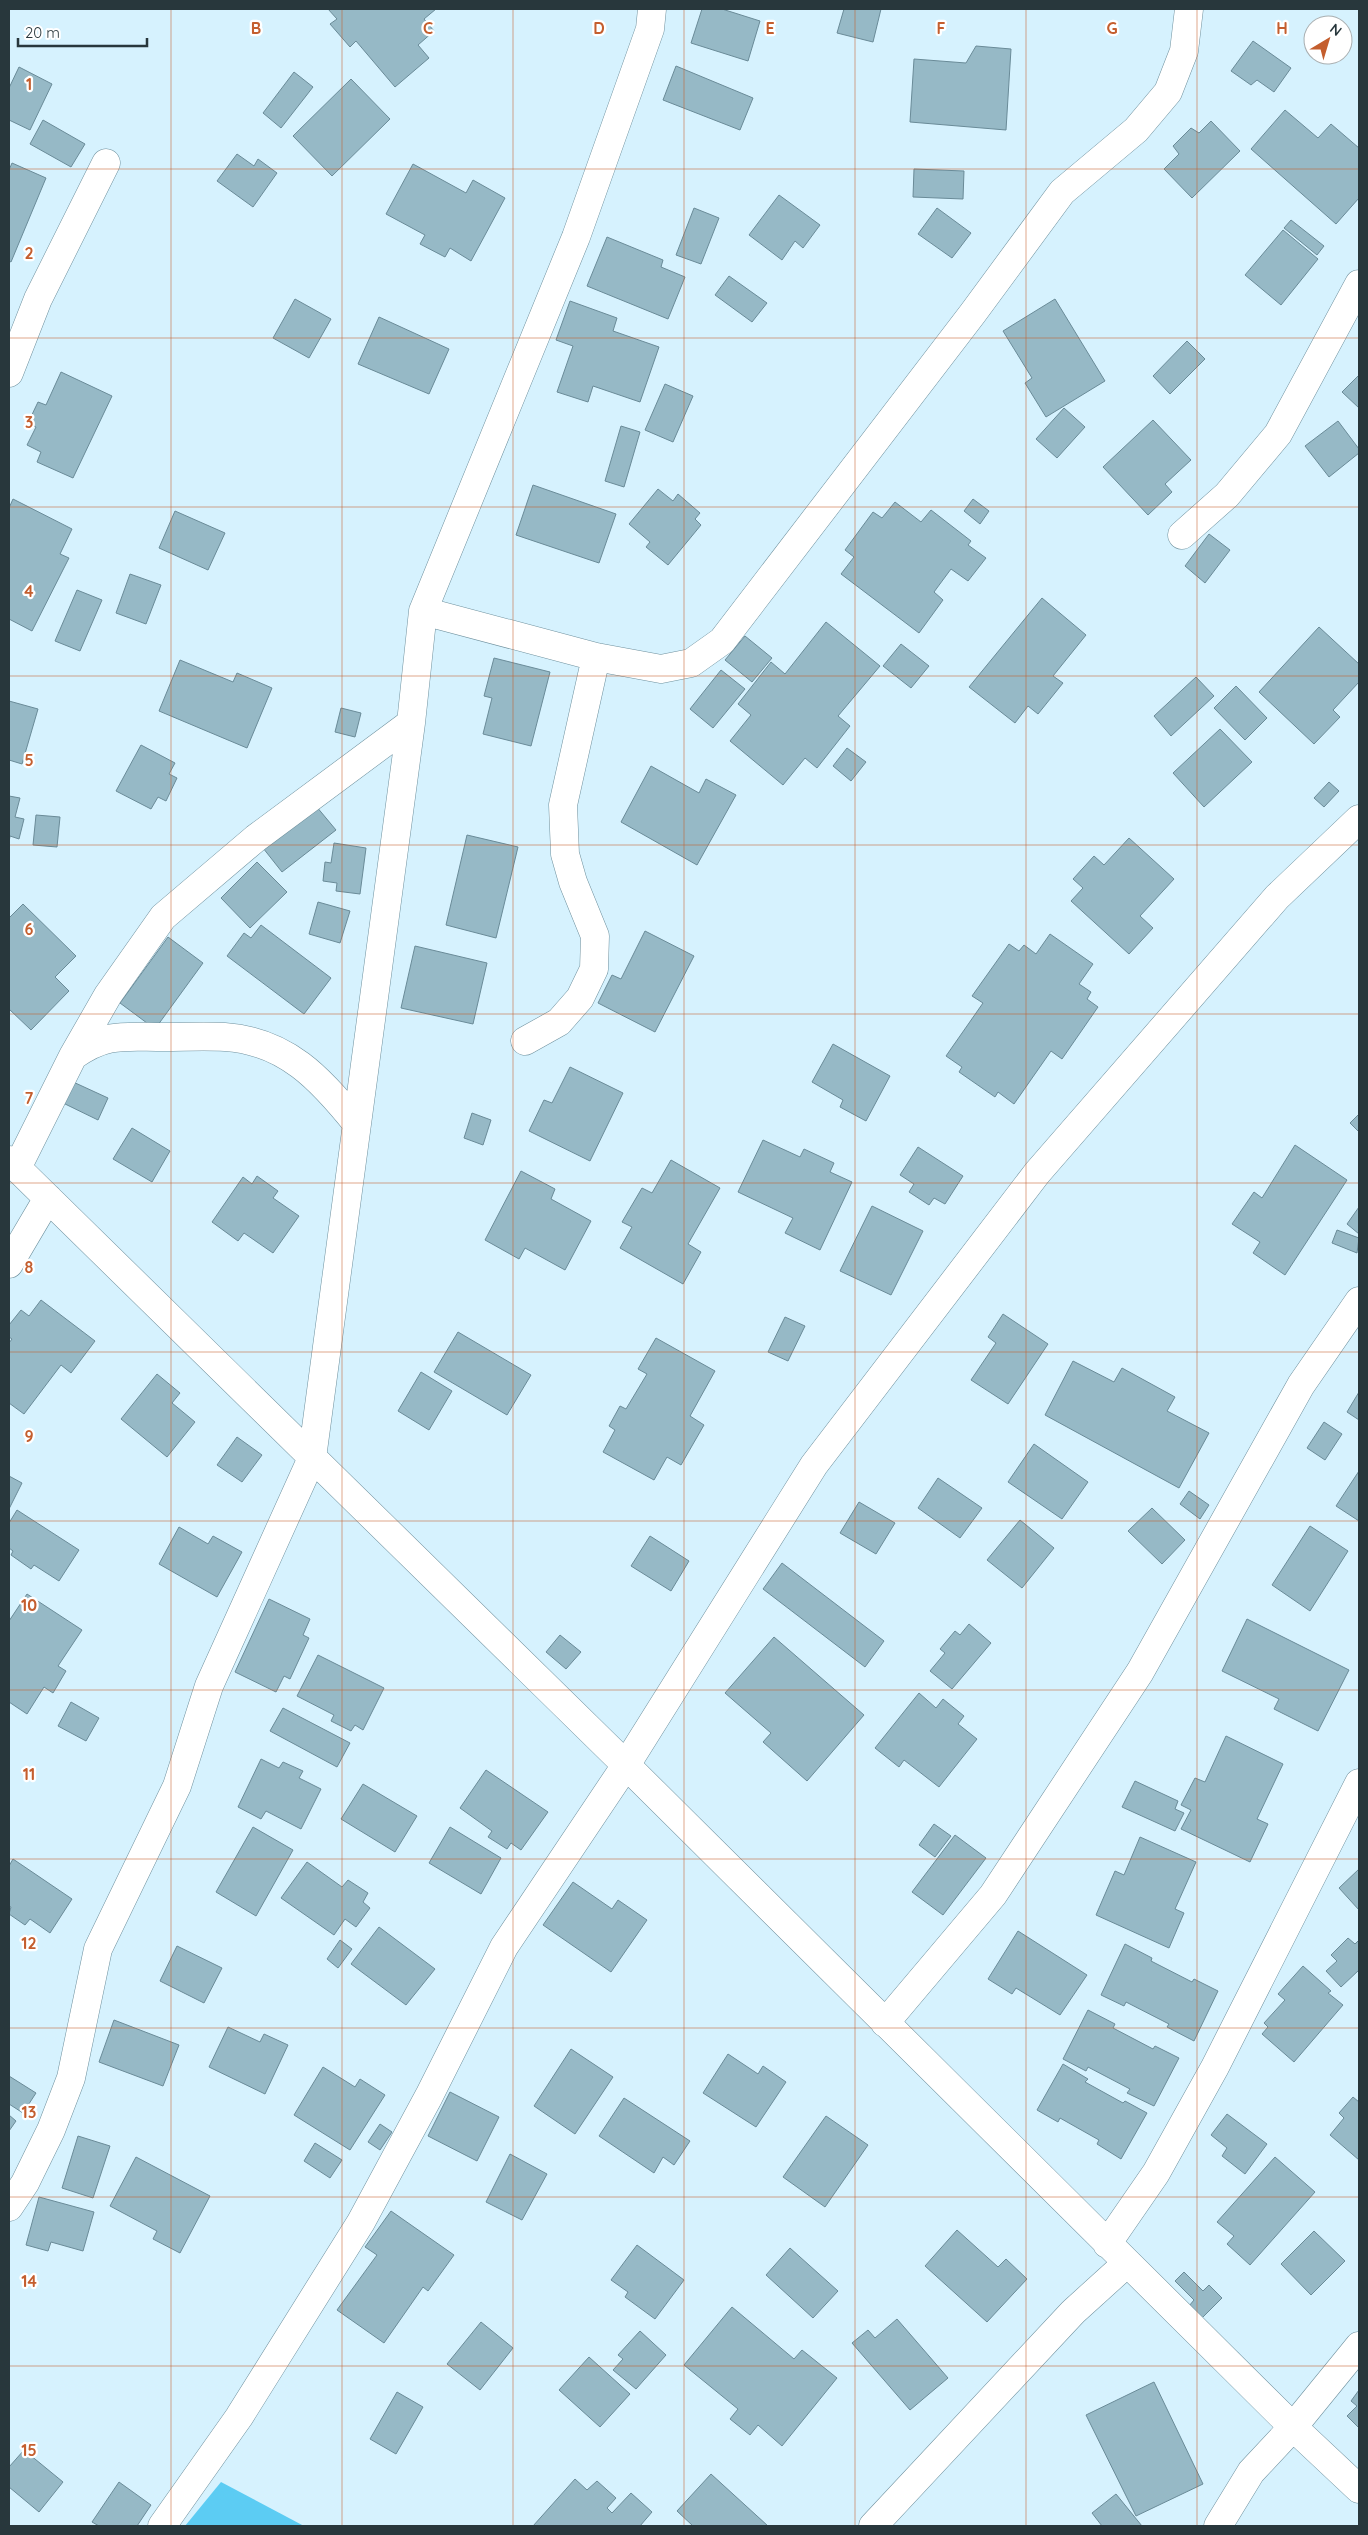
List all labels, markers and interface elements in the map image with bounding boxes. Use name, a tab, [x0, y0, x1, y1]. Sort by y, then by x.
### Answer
scale bar	[18, 15, 146, 47]
north arrow	[1303, 15, 1353, 65]
text: B	[251, 18, 261, 38]
text: C	[423, 18, 433, 38]
text: D	[593, 18, 605, 38]
text: E	[765, 18, 775, 38]
text: F	[937, 18, 946, 38]
text: G	[1106, 18, 1118, 38]
text: H	[1276, 18, 1288, 38]
text: N	[1326, 19, 1346, 40]
text: 20 m	[25, 23, 60, 42]
text: 1	[26, 74, 32, 94]
text: 2	[24, 243, 34, 263]
text: 3	[25, 412, 33, 432]
text: 4	[24, 581, 34, 601]
text: 5	[24, 750, 34, 770]
text: 6	[25, 919, 34, 939]
text: 7	[25, 1088, 34, 1108]
text: 8	[25, 1257, 34, 1277]
text: 9	[24, 1426, 34, 1446]
text: 10	[21, 1595, 37, 1615]
text: 11	[23, 1764, 35, 1784]
text: 12	[21, 1933, 37, 1953]
text: 13	[22, 2102, 36, 2122]
text: 14	[21, 2271, 37, 2291]
text: 15	[21, 2440, 37, 2460]

